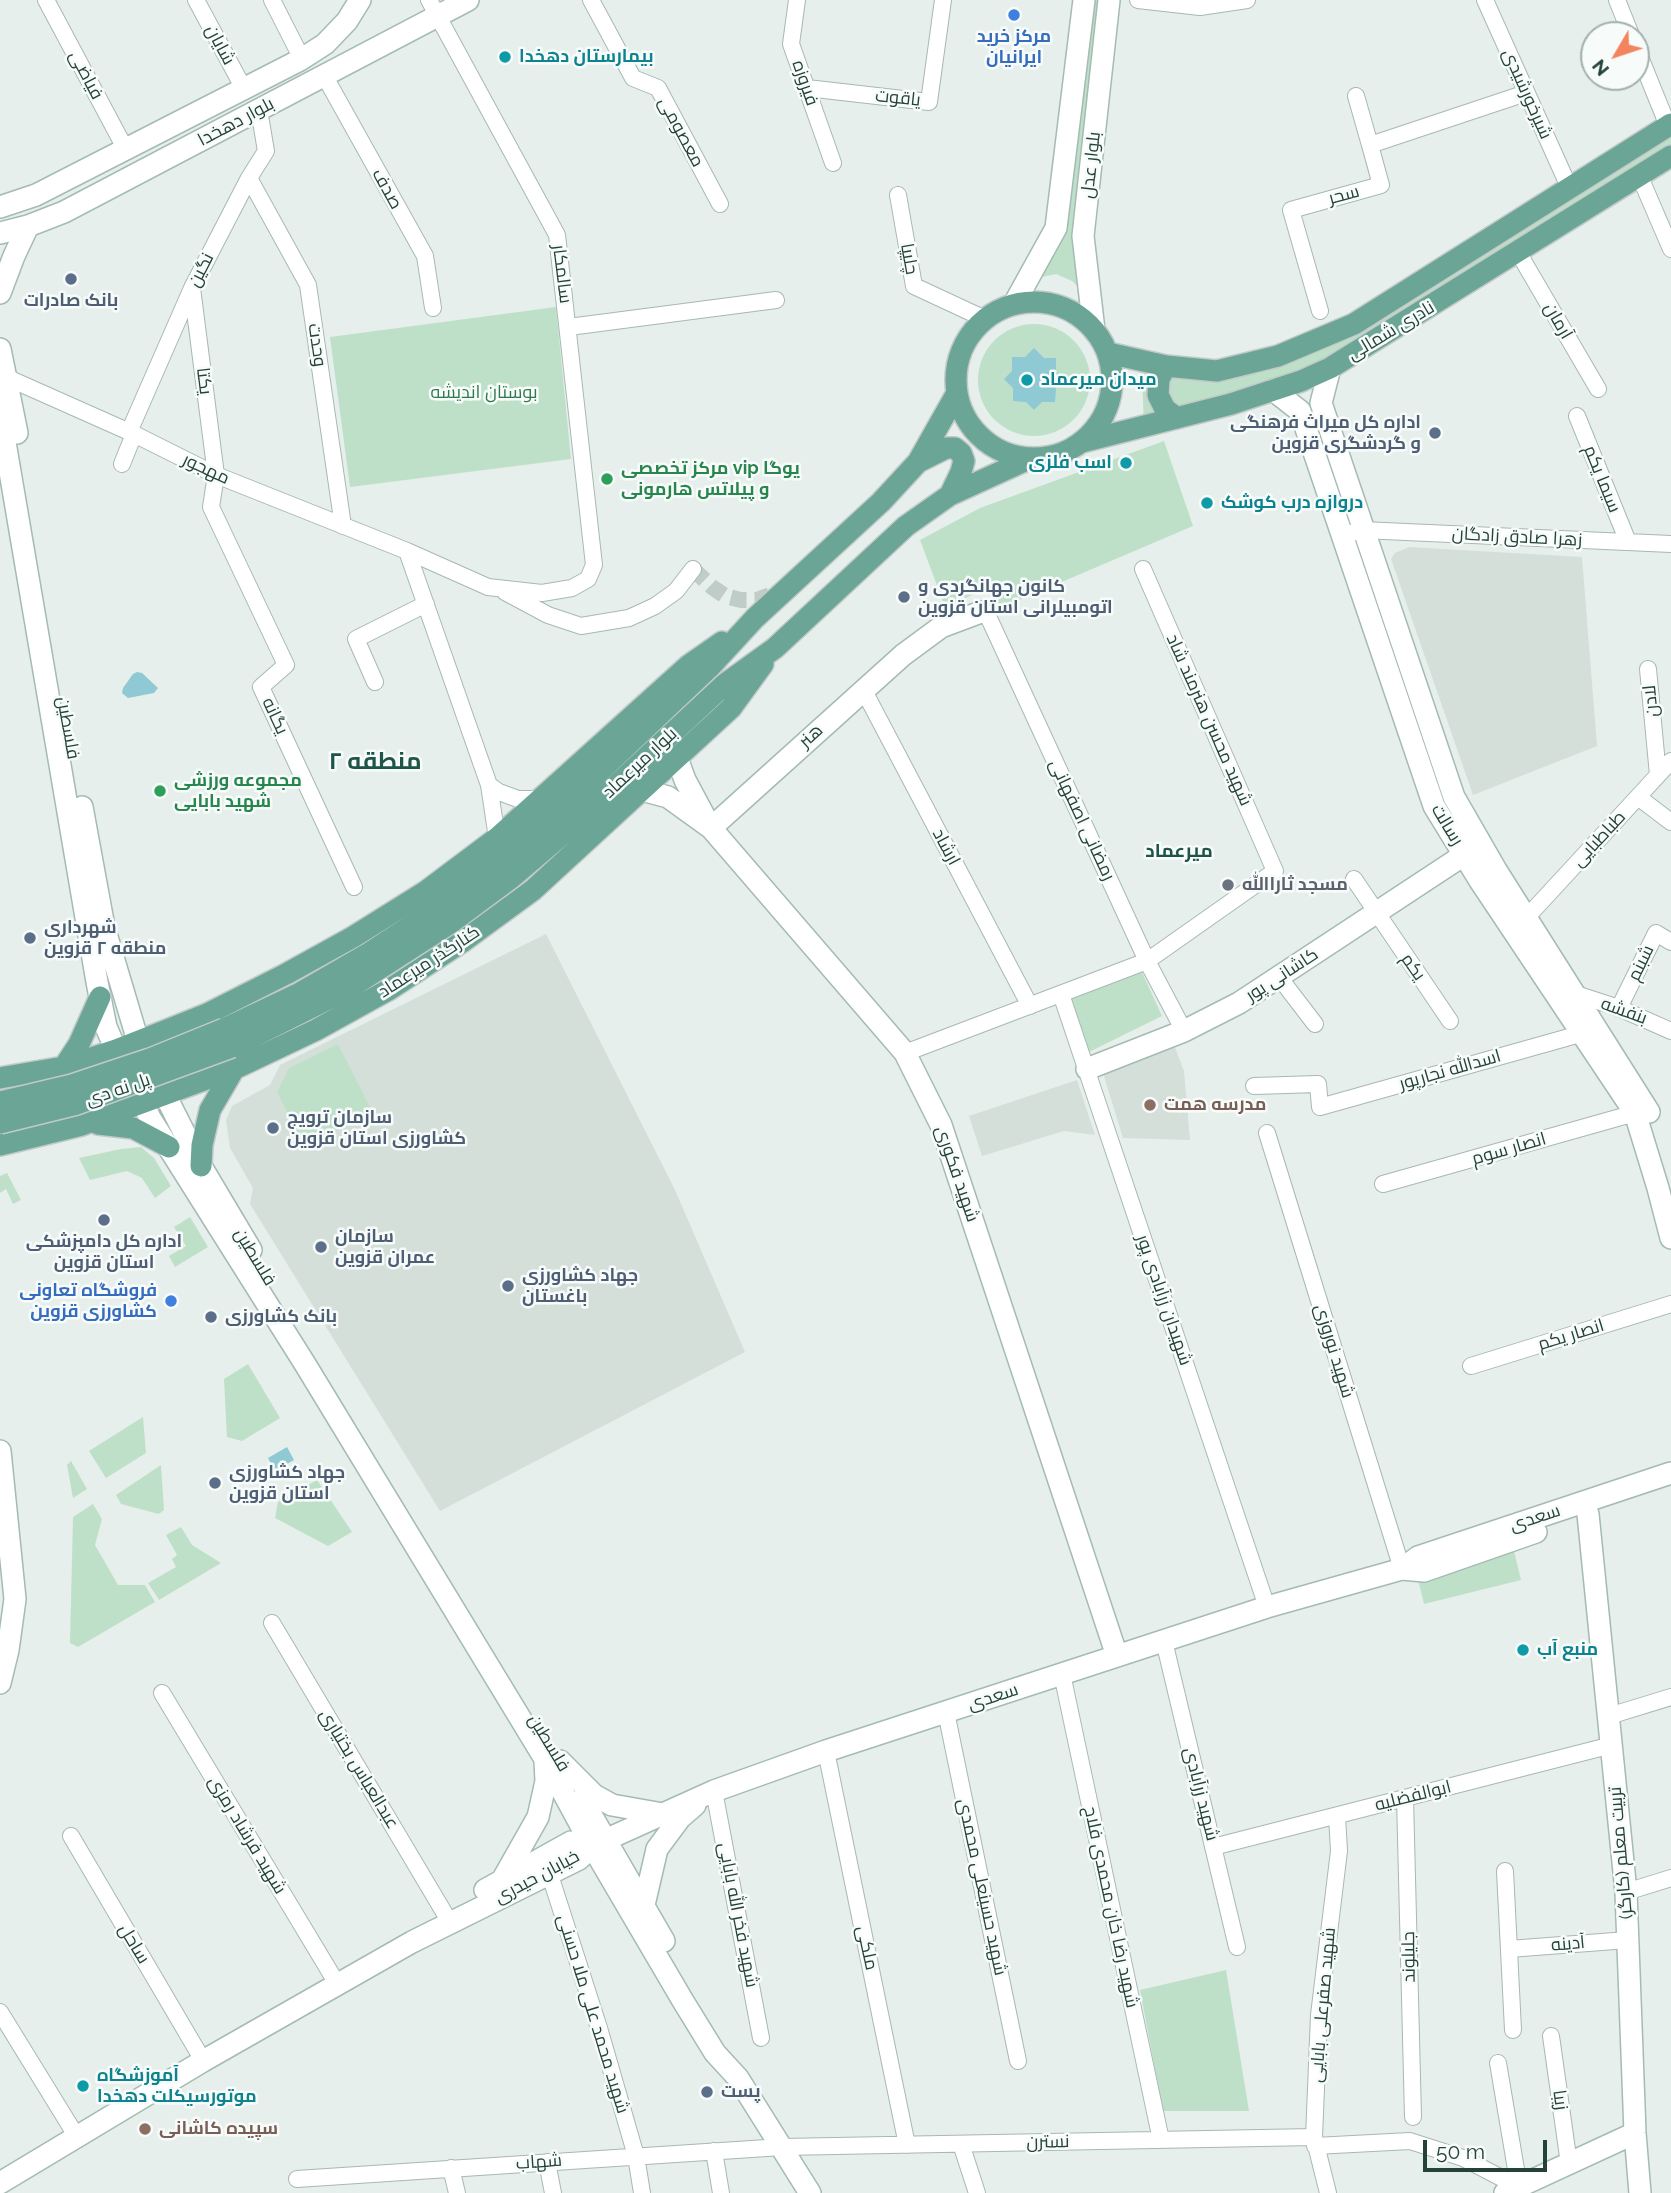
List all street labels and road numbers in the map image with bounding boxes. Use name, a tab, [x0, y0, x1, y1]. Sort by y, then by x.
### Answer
street label: شایان	[201, 21, 239, 69]
street label: شیرخورشیدی	[1497, 45, 1557, 143]
street label: فیاضی	[64, 47, 108, 103]
street label: فیروزه	[787, 57, 823, 109]
street label: یاقوت	[874, 85, 922, 111]
street label: بلوار دهخدا	[194, 93, 278, 151]
street label: معصومی	[654, 93, 708, 171]
street label: بلوار عدل	[1077, 130, 1105, 200]
street label: صدف	[367, 165, 407, 213]
street label: سحر	[1326, 181, 1362, 209]
street label: چلیپا	[896, 242, 922, 276]
street label: سالمکار	[548, 243, 576, 305]
street label: نگین	[183, 249, 219, 291]
street label: نادری شمالی	[1344, 297, 1438, 365]
street label: آرمان	[1539, 299, 1577, 343]
street label: وحدت	[303, 322, 331, 368]
street label: یکتا	[192, 366, 216, 396]
street label: سیما یکم	[1579, 442, 1625, 516]
street label: مهجور	[179, 449, 233, 489]
street label: زهرا صادق زادگان	[1451, 523, 1583, 551]
street label: شهید محسن هنرمند شاد	[1161, 631, 1257, 809]
street label: لادن	[1639, 684, 1663, 718]
street label: یگانه	[257, 694, 293, 738]
street label: فلسطین	[52, 695, 84, 761]
street label: هنر	[794, 720, 828, 752]
street label: بلوار میرعماد	[598, 723, 682, 803]
street label: رمضانی اصفهانی	[1044, 756, 1120, 884]
street label: رسالت	[1426, 800, 1468, 850]
street label: طباطبایی	[1568, 807, 1630, 871]
street label: ارشاد	[927, 825, 965, 869]
street label: کنارگذر میرعماد	[374, 921, 484, 1003]
street label: شبنم	[1623, 941, 1659, 985]
street label: کاشانی پور	[1242, 944, 1322, 1006]
street label: یکم	[1396, 949, 1430, 985]
street label: بنفشه	[1598, 993, 1650, 1029]
street label: اسدالله نجارپور	[1397, 1045, 1503, 1095]
street label: پل نه دی	[83, 1069, 153, 1111]
street label: شهید فکوری	[930, 1123, 984, 1225]
street label: انصار سوم	[1469, 1128, 1549, 1170]
street label: فلسطین	[229, 1224, 281, 1290]
street label: شهیدان زرآبادی پور	[1132, 1232, 1196, 1368]
street label: شهید نوروزی	[1310, 1302, 1358, 1400]
street label: انصار یکم	[1535, 1315, 1607, 1355]
street label: سعدی	[1507, 1500, 1563, 1536]
street label: سعدی	[965, 1679, 1021, 1715]
street label: عبدالعباس بختیاری	[315, 1705, 403, 1833]
street label: فلسطین	[523, 1710, 575, 1776]
street label: شهید زرآبادی	[1179, 1745, 1223, 1843]
street label: شهید فرشاد رمزی	[203, 1772, 291, 1898]
street label: ابوالفضلیه	[1373, 1776, 1453, 1816]
street label: تربیت معلم (کارگر)	[1604, 1786, 1638, 1920]
street label: شهید حسینعلی محمدی	[953, 1797, 1011, 1977]
street label: شهید رضا خان محمدی فلاح	[1079, 1804, 1143, 2010]
street label: شهید فخر الله بابایی	[713, 1841, 763, 1989]
street label: خیابان حیدری	[491, 1846, 583, 1908]
street label: شهید محمد علی ملا حسنی	[552, 1912, 634, 2116]
street label: ساحل	[114, 1920, 154, 1968]
street label: ملکی	[852, 1924, 882, 1972]
street label: شهید صفرعلی بابایی	[1305, 1927, 1341, 2083]
street label: جلیلوند	[1398, 1931, 1420, 1983]
street label: آدینه	[1550, 1932, 1586, 1956]
street label: زیبا	[1548, 2089, 1572, 2111]
street label: نسترن	[1026, 2131, 1070, 2153]
street label: شهاب	[515, 2150, 563, 2174]

